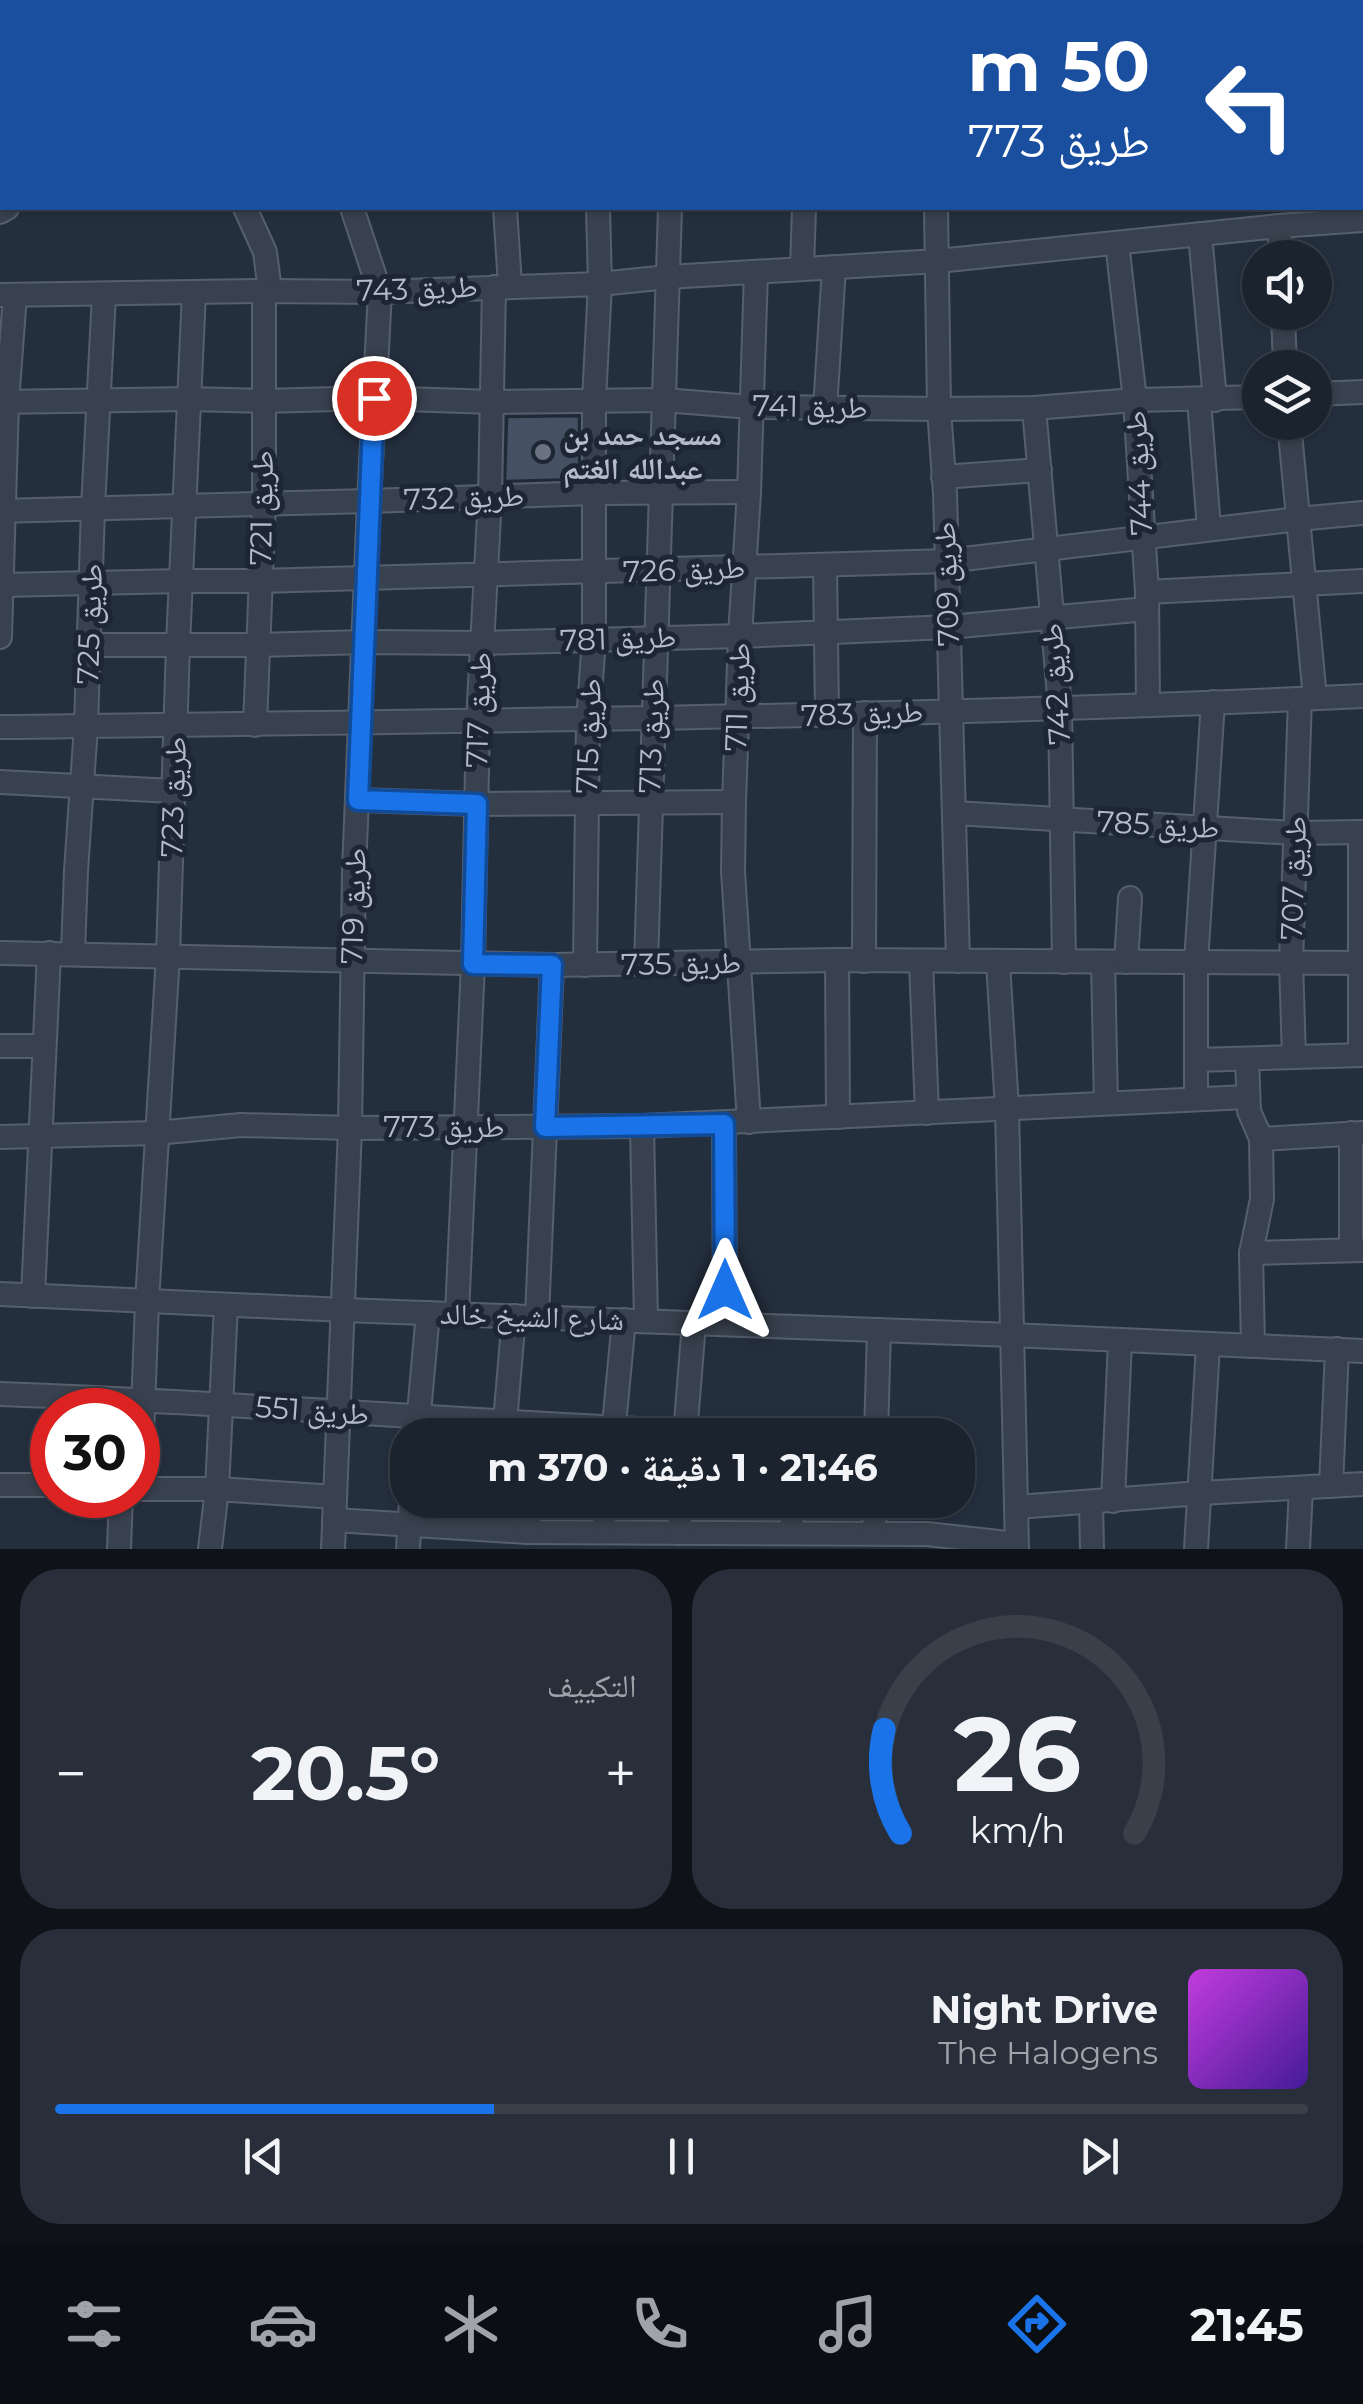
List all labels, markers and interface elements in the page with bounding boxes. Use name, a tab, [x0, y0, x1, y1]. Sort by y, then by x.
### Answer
text: 50 m	[968, 23, 1150, 109]
icon: left	[1185, 40, 1315, 170]
text: طريق 773	[968, 113, 1150, 168]
map controls	[1242, 240, 1332, 440]
button: sound	[1242, 240, 1332, 330]
street label: طريق 743	[356, 268, 478, 309]
button: layers	[1242, 350, 1332, 440]
pin	[332, 356, 417, 441]
icon: arrive	[347, 371, 402, 426]
street label: طريق 741	[752, 387, 868, 426]
street label: طريق 744	[1117, 410, 1160, 536]
place label: مسجد حمد بن عبدالله الغتم	[563, 416, 722, 489]
marker: مسجد حمد بن عبدالله الغتم	[532, 441, 554, 463]
street label: طريق 721	[242, 450, 281, 566]
street label: طريق 732	[403, 477, 525, 518]
street label: طريق 709	[926, 521, 967, 647]
street label: طريق 726	[622, 549, 746, 590]
street label: طريق 725	[69, 563, 110, 685]
street label: طريق 781	[559, 618, 677, 659]
street label: طريق 742	[1033, 622, 1078, 746]
street label: طريق 711	[717, 642, 758, 752]
street label: طريق 717	[458, 651, 499, 769]
street label: طريق 715	[568, 678, 609, 794]
street label: طريق 713	[631, 678, 672, 794]
street label: طريق 783	[800, 693, 924, 734]
street label: طريق 723	[153, 736, 194, 858]
street label: طريق 785	[1096, 803, 1220, 846]
street label: طريق 707	[1273, 816, 1314, 940]
street label: طريق 719	[333, 847, 374, 965]
street label: طريق 735	[620, 944, 741, 983]
street label: طريق 773	[383, 1108, 505, 1145]
position arrow	[673, 1238, 777, 1342]
street label: شارع الشيخ خالد	[439, 1295, 625, 1339]
speed limit sign: 30	[30, 1388, 160, 1518]
street label: طريق 551	[254, 1388, 370, 1433]
text: 21:46 · 1 دقيقة · 370 m	[487, 1444, 878, 1491]
text: التكييف	[547, 1666, 637, 1705]
text: 26	[953, 1690, 1081, 1817]
text: 20.5°	[251, 1727, 440, 1819]
text: −	[55, 1740, 87, 1807]
text: +	[605, 1740, 636, 1807]
text: km/h	[970, 1808, 1065, 1852]
text: Night Drive	[931, 1986, 1158, 2033]
text: The Halogens	[938, 2033, 1158, 2072]
icon: previous	[236, 2129, 291, 2184]
icon: pause	[654, 2129, 709, 2184]
icon: next	[1072, 2129, 1127, 2184]
icon: filters	[59, 2289, 129, 2359]
icon: car	[248, 2289, 318, 2359]
icon: climate	[436, 2289, 506, 2359]
icon: phone	[625, 2289, 695, 2359]
icon: music	[813, 2289, 883, 2359]
icon: directions	[1002, 2289, 1072, 2359]
text: 21:45	[1190, 2297, 1304, 2352]

